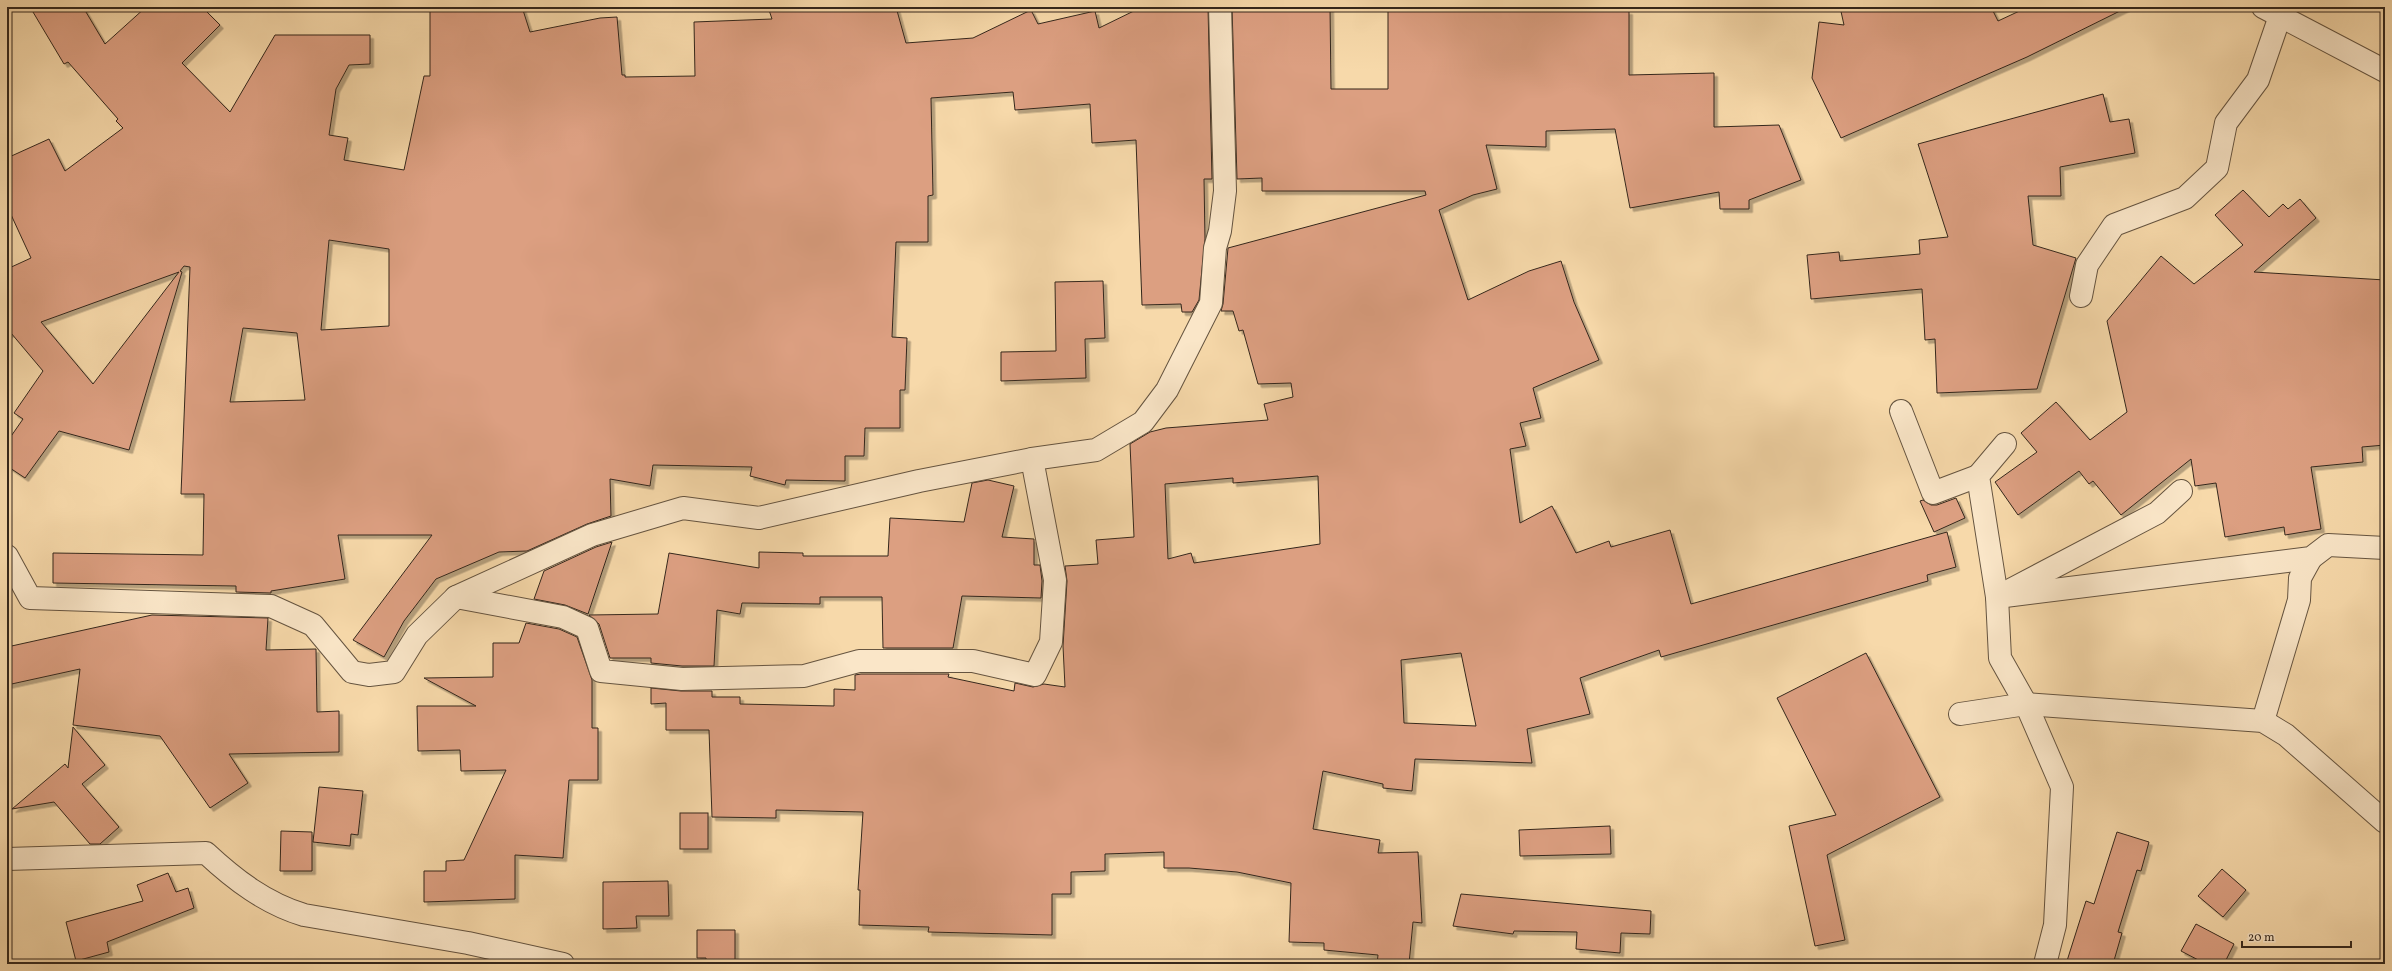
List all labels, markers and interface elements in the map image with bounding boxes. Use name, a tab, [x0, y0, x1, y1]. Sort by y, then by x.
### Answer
scale bar	[2242, 923, 2351, 949]
text: 20 m	[2248, 930, 2275, 946]

